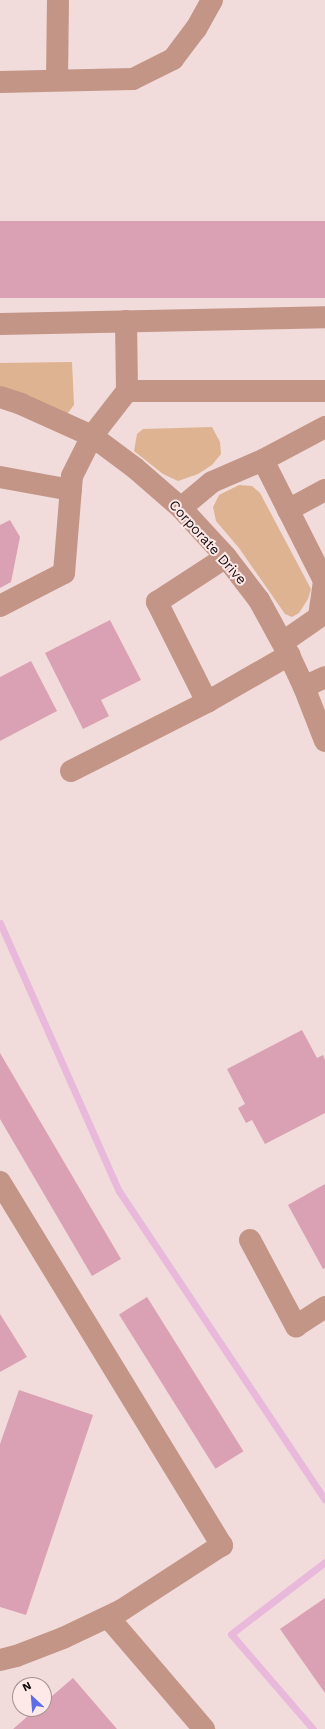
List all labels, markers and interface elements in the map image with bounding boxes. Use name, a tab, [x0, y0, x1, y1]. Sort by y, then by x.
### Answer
street label: Corporate Drive	[166, 496, 250, 588]
north arrow	[12, 1677, 52, 1717]
text: N	[20, 1679, 33, 1694]

